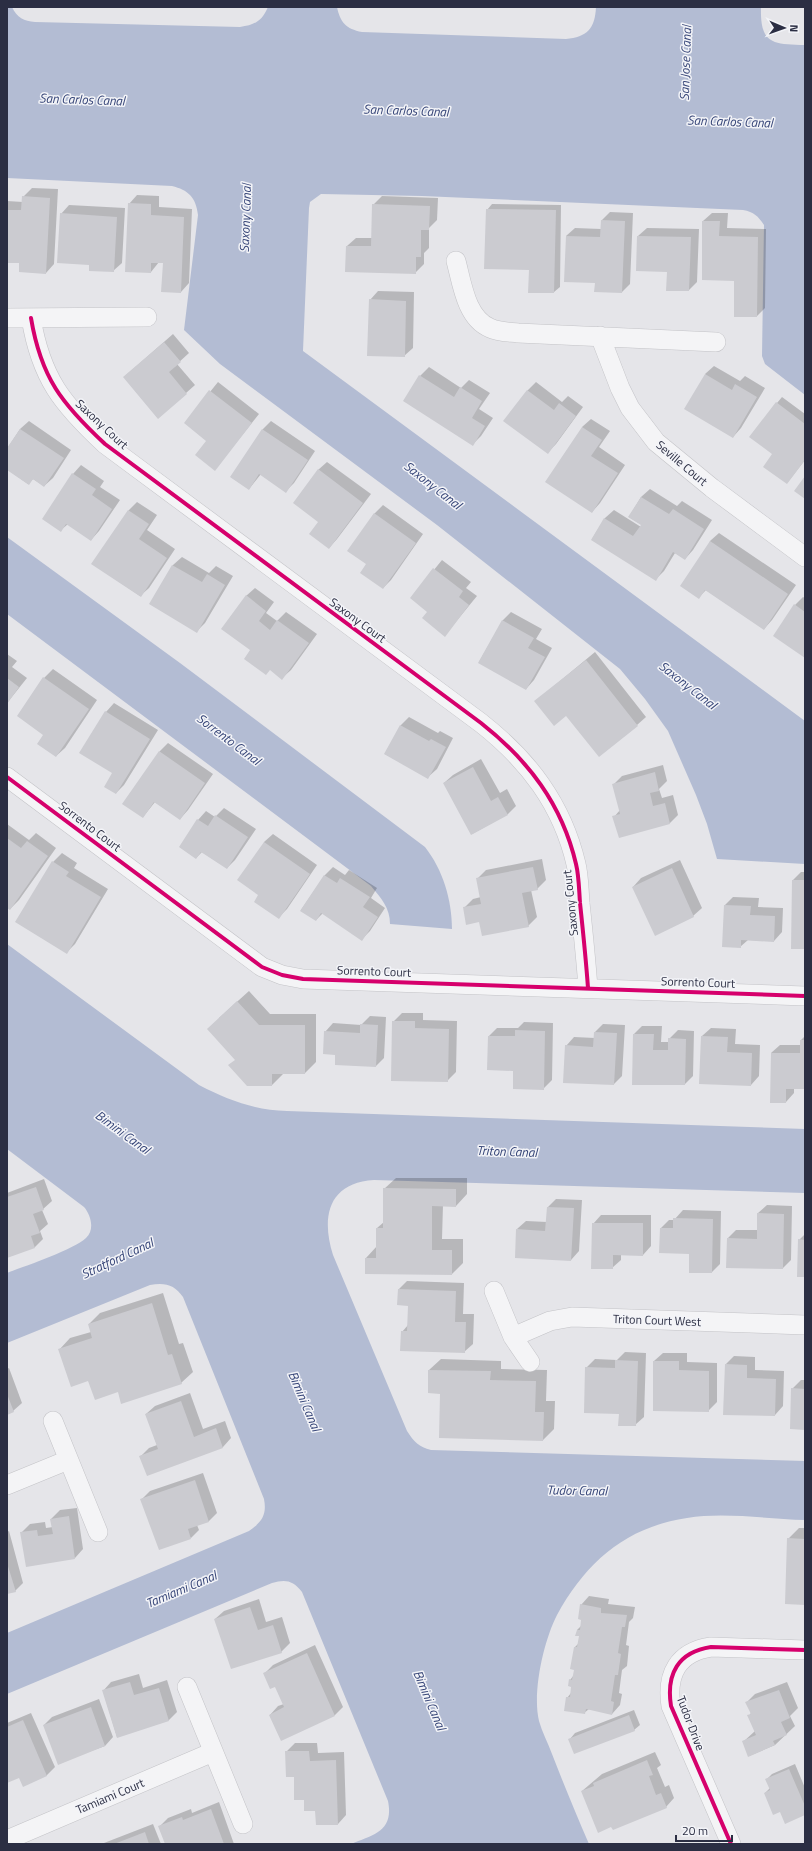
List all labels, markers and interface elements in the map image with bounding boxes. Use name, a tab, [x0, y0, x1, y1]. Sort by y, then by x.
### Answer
north arrow	[764, 8, 804, 48]
water label: San Jose Canal	[674, 23, 696, 101]
text: N	[786, 24, 802, 32]
water label: San Carlos Canal	[39, 88, 127, 111]
water label: San Carlos Canal	[363, 99, 451, 122]
water label: San Carlos Canal	[687, 110, 775, 133]
water label: Saxony Canal	[234, 181, 256, 253]
street label: Saxony Court	[71, 394, 133, 454]
street label: Seville Court	[652, 436, 713, 491]
water label: Saxony Canal	[400, 456, 468, 515]
street label: Saxony Court	[326, 593, 391, 648]
water label: Saxony Canal	[655, 656, 723, 715]
water label: Sorrento Canal	[193, 708, 267, 771]
street label: Sorrento Court	[55, 796, 126, 856]
street label: Saxony Court	[557, 868, 583, 937]
street label: Sorrento Court	[337, 960, 412, 982]
street label: Sorrento Court	[661, 971, 736, 993]
water label: Bimini Canal	[91, 1105, 156, 1160]
water label: Triton Canal	[476, 1140, 540, 1162]
water label: Stratford Canal	[78, 1232, 158, 1283]
street label: Triton Court West	[613, 1309, 702, 1331]
water label: Bimini Canal	[283, 1368, 327, 1436]
water label: Tudor Canal	[547, 1479, 610, 1501]
water label: Tamiami Canal	[143, 1564, 222, 1613]
water label: Bimini Canal	[408, 1667, 452, 1735]
street label: Tudor Drive	[672, 1693, 710, 1753]
street label: Tamiami Court	[73, 1773, 148, 1819]
scale bar	[676, 1817, 732, 1843]
text: 20 m	[682, 1821, 708, 1840]

